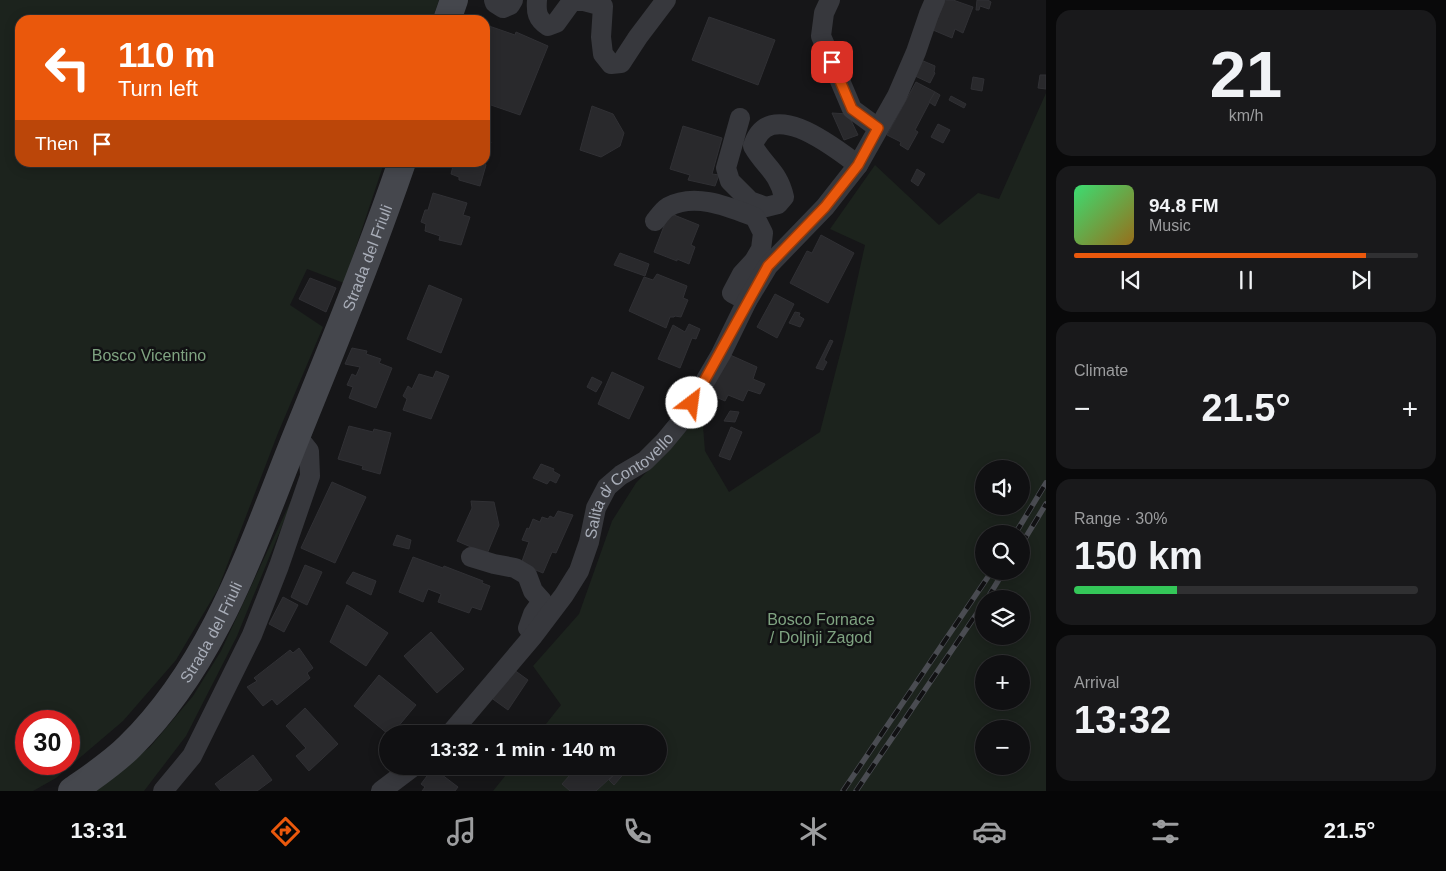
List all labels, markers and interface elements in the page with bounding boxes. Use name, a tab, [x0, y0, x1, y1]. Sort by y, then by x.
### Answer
icon: left	[35, 35, 100, 100]
text: 110 m	[118, 35, 215, 74]
text: 21	[1210, 38, 1282, 111]
pin	[811, 41, 853, 83]
icon: arrive	[818, 48, 846, 76]
text: Turn left	[118, 76, 198, 101]
text: km/h	[1229, 107, 1263, 124]
icon: arrive	[88, 130, 116, 158]
text: Then	[35, 133, 78, 154]
text: 94.8 FM	[1149, 195, 1219, 216]
street label: Strada del Friuli	[339, 202, 395, 313]
text: Music	[1149, 217, 1191, 234]
icon: previous	[1117, 266, 1145, 294]
icon: pause	[1232, 266, 1260, 294]
icon: next	[1347, 266, 1375, 294]
park label: Bosco Vicentino	[92, 347, 206, 364]
text: Climate	[1074, 362, 1128, 379]
position arrow	[665, 376, 717, 428]
text: 21.5°	[1201, 387, 1291, 429]
text: −	[1074, 393, 1090, 424]
text: +	[1402, 393, 1418, 424]
street label: Salita di Contovello	[581, 429, 676, 540]
map controls	[975, 460, 1030, 775]
button: sound	[975, 460, 1030, 515]
text: Range · 30%	[1074, 510, 1167, 527]
button: search	[975, 525, 1030, 580]
text: 150 km	[1074, 535, 1203, 577]
street label: Strada del Friuli	[176, 579, 245, 686]
button: layers	[975, 590, 1030, 645]
park label: Bosco Fornace / Doljnji Zagod	[767, 611, 875, 646]
button: +	[975, 655, 1030, 710]
text: Arrival	[1074, 674, 1119, 691]
text: 13:32	[1074, 699, 1171, 741]
speed limit sign: 30	[15, 710, 80, 775]
button: −	[975, 720, 1030, 775]
text: 13:32 · 1 min · 140 m	[430, 739, 616, 760]
icon: directions	[268, 814, 303, 849]
icon: music	[444, 814, 479, 849]
icon: phone	[620, 814, 655, 849]
icon: climate	[796, 814, 831, 849]
icon: car	[972, 814, 1007, 849]
icon: filters	[1148, 814, 1183, 849]
text: 13:31	[71, 818, 127, 843]
text: 21.5°	[1324, 818, 1375, 843]

